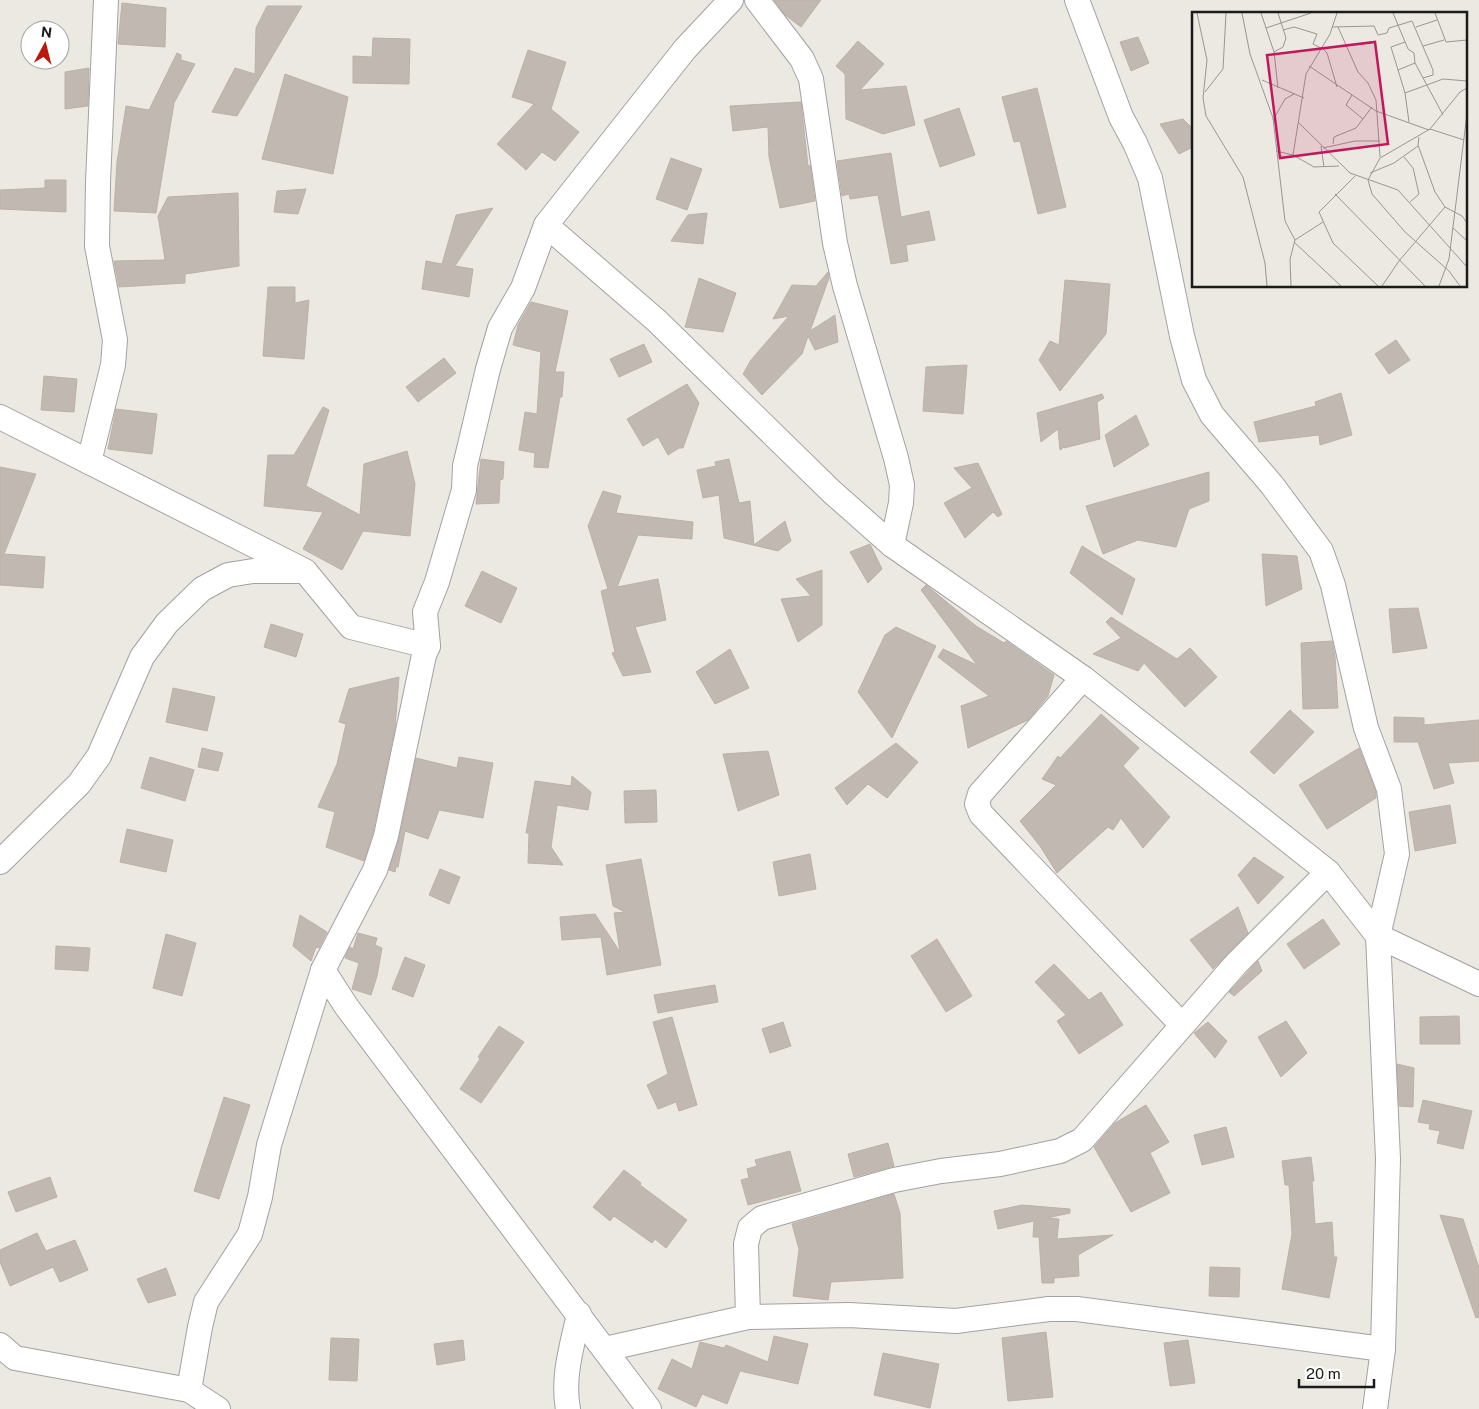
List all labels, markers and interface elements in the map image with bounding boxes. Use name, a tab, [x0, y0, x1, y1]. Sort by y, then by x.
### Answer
inset map	[1192, 12, 1466, 288]
north arrow	[20, 20, 70, 70]
text: N	[40, 23, 53, 41]
scale bar	[1299, 1356, 1374, 1388]
text: 20 m	[1306, 1365, 1341, 1382]

